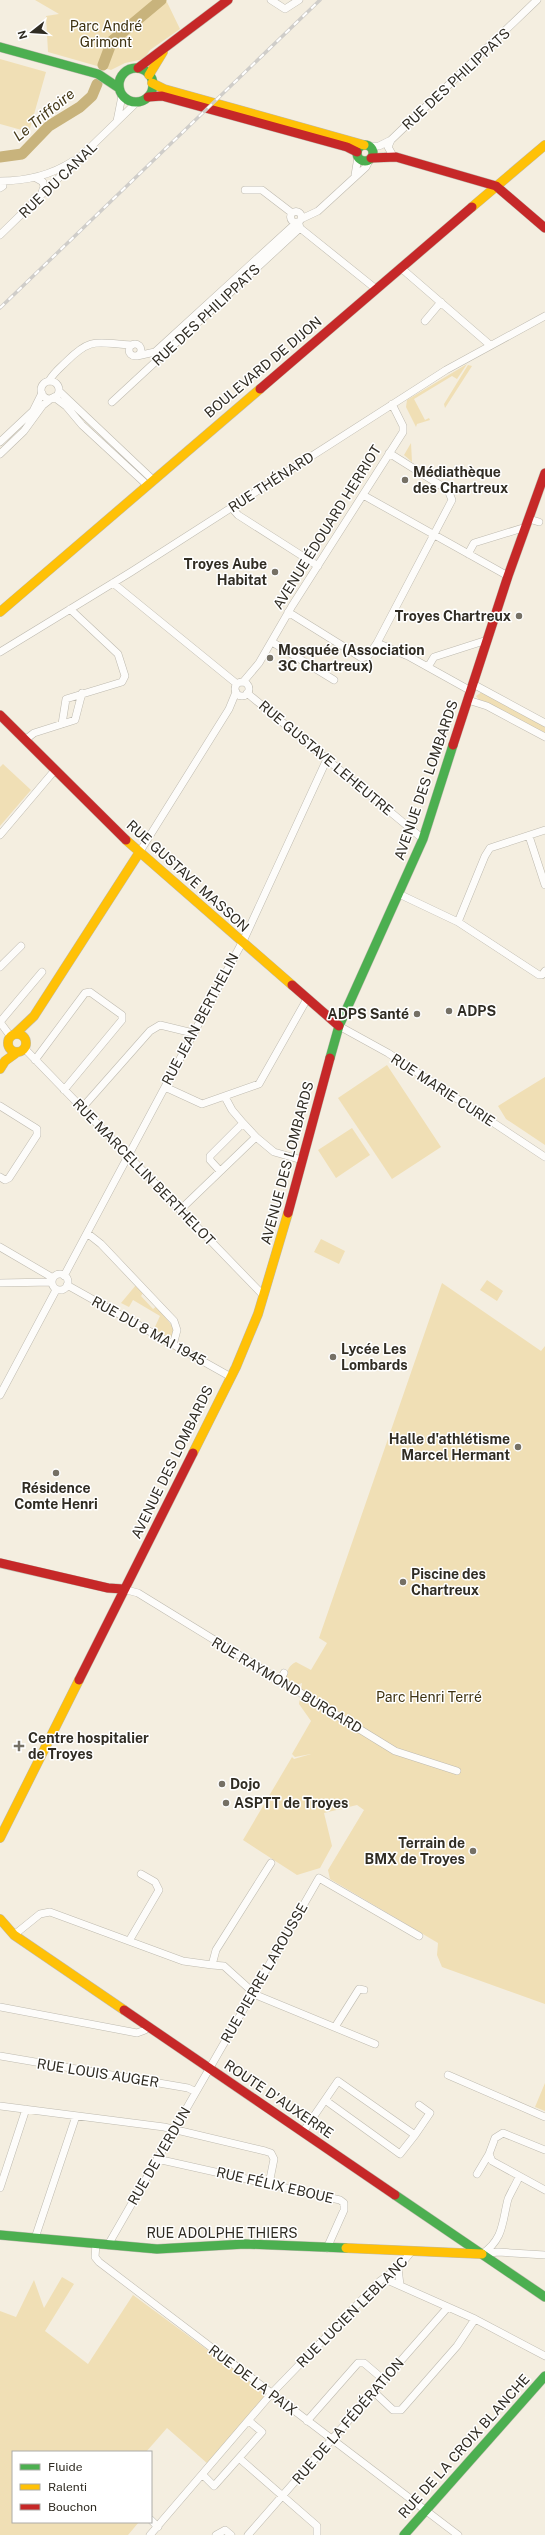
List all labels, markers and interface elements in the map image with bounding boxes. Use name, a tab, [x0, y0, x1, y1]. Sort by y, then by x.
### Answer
north arrow	[12, 12, 52, 52]
park label: Parc André Grimont	[70, 18, 142, 50]
street label: RUE DES PHILIPPATS	[399, 25, 513, 133]
text: N	[15, 29, 29, 41]
water label: Le Triffoire	[10, 85, 78, 144]
street label: RUE DU CANAL	[16, 139, 100, 221]
street label: RUE DES PHILIPPATS	[149, 261, 263, 369]
street label: BOULEVARD DE DIJON	[201, 313, 325, 421]
street label: AVENUE ÉDOUARD HERRIOT	[269, 441, 384, 612]
street label: RUE THÉNARD	[225, 448, 317, 516]
place label: Médiathèque des Chartreux	[413, 464, 508, 496]
marker: Médiathèque des Chartreux	[400, 475, 410, 485]
place label: Troyes Aube Habitat	[184, 556, 267, 588]
marker: Troyes Aube Habitat	[270, 567, 280, 577]
place label: Troyes Chartreux	[395, 608, 511, 624]
marker: Troyes Chartreux	[514, 611, 524, 621]
place label: Mosquée (Association 3C Chartreux)	[278, 642, 425, 674]
marker: Mosquée (Association 3C Chartreux)	[265, 653, 275, 663]
street label: RUE GUSTAVE LEHEUTRE	[256, 697, 396, 819]
street label: AVENUE DES LOMBARDS	[391, 698, 461, 862]
street label: RUE GUSTAVE MASSON	[124, 817, 252, 935]
street label: RUE JEAN BERTHELIN	[158, 950, 242, 1088]
place label: ADPS	[457, 1003, 496, 1019]
place label: ADPS Santé	[327, 1006, 409, 1022]
marker: ADPS	[444, 1006, 454, 1016]
marker: ADPS Santé	[412, 1009, 422, 1019]
street label: RUE MARIE CURIE	[388, 1050, 498, 1130]
street label: AVENUE DES LOMBARDS	[257, 1080, 317, 1246]
street label: RUE MARCELLIN BERTHELOT	[70, 1096, 218, 1248]
street label: RUE DU 8 MAI 1945	[89, 1293, 209, 1369]
place label: Lycée Les Lombards	[341, 1341, 408, 1373]
marker: Lycée Les Lombards	[328, 1352, 338, 1362]
street label: AVENUE DES LOMBARDS	[128, 1383, 216, 1541]
place label: Halle d'athlétisme Marcel Hermant	[389, 1431, 510, 1463]
marker: Halle d'athlétisme Marcel Hermant	[513, 1442, 523, 1452]
marker: Résidence Comte Henri	[51, 1468, 61, 1478]
place label: Résidence Comte Henri	[14, 1480, 98, 1512]
place label: Piscine des Chartreux	[411, 1566, 486, 1598]
marker: Piscine des Chartreux	[398, 1577, 408, 1587]
street label: RUE RAYMOND BURGARD	[209, 1634, 365, 1736]
park label: Parc Henri Terré	[376, 1689, 482, 1705]
place label: Centre hospitalier de Troyes	[28, 1730, 149, 1762]
marker: Centre hospitalier de Troyes	[13, 1740, 25, 1752]
place label: Dojo	[230, 1776, 260, 1792]
marker: Dojo	[217, 1779, 227, 1789]
place label: ASPTT de Troyes	[234, 1795, 348, 1811]
marker: ASPTT de Troyes	[221, 1798, 231, 1808]
place label: Terrain de BMX de Troyes	[364, 1835, 465, 1867]
marker: Terrain de BMX de Troyes	[468, 1846, 478, 1856]
street label: RUE PIERRE LAROUSSE	[217, 1900, 311, 2046]
street label: RUE LOUIS AUGER	[36, 2055, 160, 2091]
street label: ROUTE D'AUXERRE	[221, 2057, 337, 2141]
street label: RUE DE VERDUN	[124, 2104, 194, 2208]
street label: RUE FÉLIX EBOUE	[215, 2163, 335, 2206]
street label: RUE ADOLPHE THIERS	[146, 2225, 298, 2241]
street label: RUE LUCIEN LEBLANC	[293, 2253, 411, 2371]
street label: RUE DE LA PAIX	[206, 2342, 300, 2419]
street label: RUE DE LA FÉDÉRATION	[288, 2354, 407, 2487]
street label: RUE DE LA CROIX BLANCHE	[395, 2371, 533, 2521]
legend	[12, 2451, 152, 2523]
text: Fluide	[48, 2460, 83, 2474]
text: Ralenti	[48, 2480, 87, 2494]
text: Bouchon	[48, 2500, 97, 2514]

